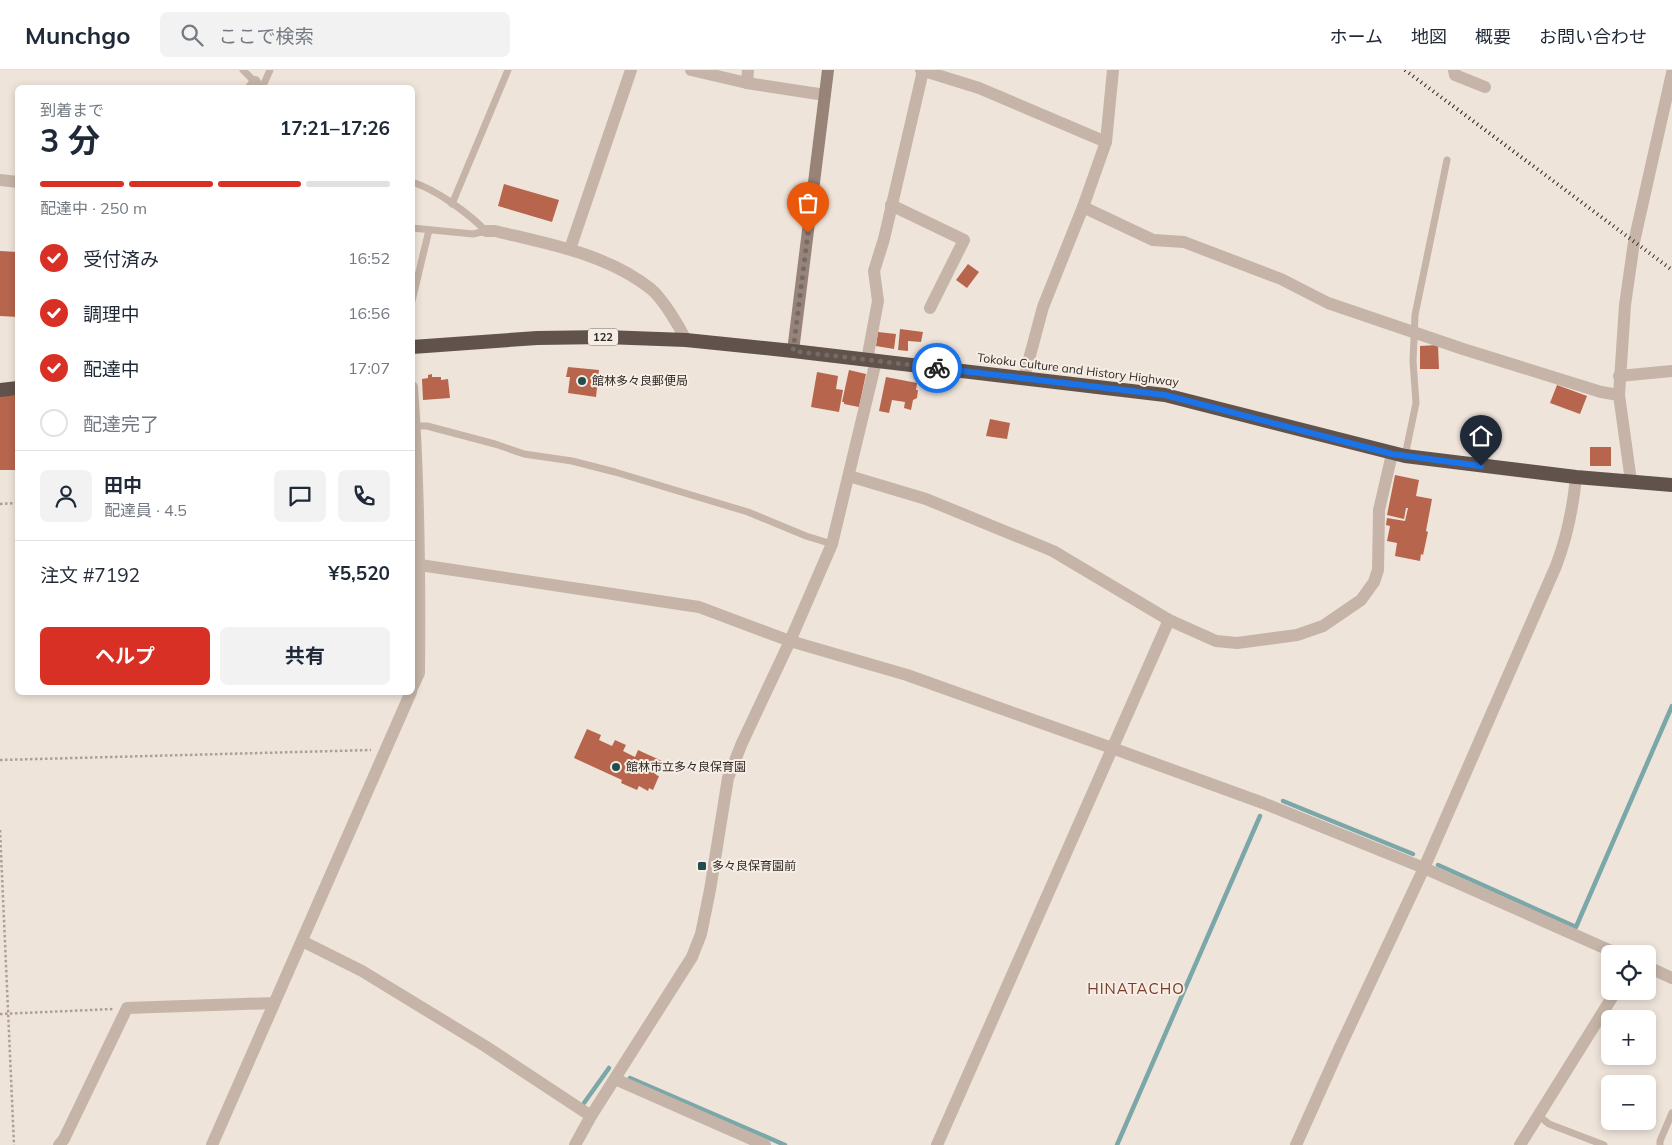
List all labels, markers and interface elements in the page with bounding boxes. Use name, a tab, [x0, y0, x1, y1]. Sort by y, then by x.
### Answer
search box	[160, 12, 510, 57]
text: Munchgo	[25, 20, 130, 50]
icon: search	[178, 21, 206, 49]
text: ここで検索	[218, 24, 313, 48]
text: ホーム	[1330, 25, 1383, 48]
text: 地図	[1411, 25, 1447, 48]
text: 概要	[1475, 25, 1511, 48]
text: お問い合わせ	[1539, 25, 1647, 48]
text: 到着まで	[40, 100, 104, 120]
text: 17:21–17:26	[280, 116, 390, 140]
text: 3 分	[40, 120, 100, 160]
pin	[787, 182, 829, 233]
icon: bag	[794, 189, 822, 217]
text: 配達中 · 250 m	[40, 198, 147, 218]
icon: check	[40, 244, 68, 272]
text: 受付済み	[83, 247, 159, 271]
text: 16:52	[348, 248, 390, 268]
icon: check	[40, 299, 68, 327]
text: 調理中	[83, 302, 140, 326]
text: 16:56	[348, 303, 390, 323]
road number: 122	[588, 328, 618, 346]
courier	[912, 343, 962, 393]
street label: Tokoku Culture and History Highway	[976, 350, 1180, 389]
icon: check	[40, 354, 68, 382]
icon: bike	[923, 354, 951, 382]
text: 配達中	[83, 357, 140, 381]
text: 17:07	[348, 358, 390, 378]
place label: 館林多々良郵便局	[592, 373, 688, 388]
marker: 館林多々良郵便局	[576, 375, 588, 387]
text: 配達完了	[83, 412, 159, 436]
pin	[1460, 415, 1502, 466]
icon: home	[1467, 422, 1495, 450]
button: person	[40, 470, 92, 522]
button: chat	[274, 470, 326, 522]
button: phone	[338, 470, 390, 522]
text: 田中	[104, 473, 142, 497]
text: 配達員 · 4.5	[104, 500, 187, 520]
text: ¥5,520	[328, 561, 390, 585]
text: 注文 #7192	[40, 563, 140, 587]
button: ヘルプ	[40, 627, 210, 685]
button: 共有	[220, 627, 390, 685]
place label: 館林市立多々良保育園	[626, 759, 746, 774]
marker: 館林市立多々良保育園	[610, 761, 622, 773]
place label: 多々良保育園前	[712, 858, 796, 873]
marker: 多々良保育園前	[696, 860, 708, 872]
map controls	[1601, 945, 1656, 1130]
button: locate	[1601, 945, 1656, 1000]
district label: HINATACHO	[1087, 979, 1185, 998]
button: +	[1601, 1010, 1656, 1065]
button: −	[1601, 1075, 1656, 1130]

